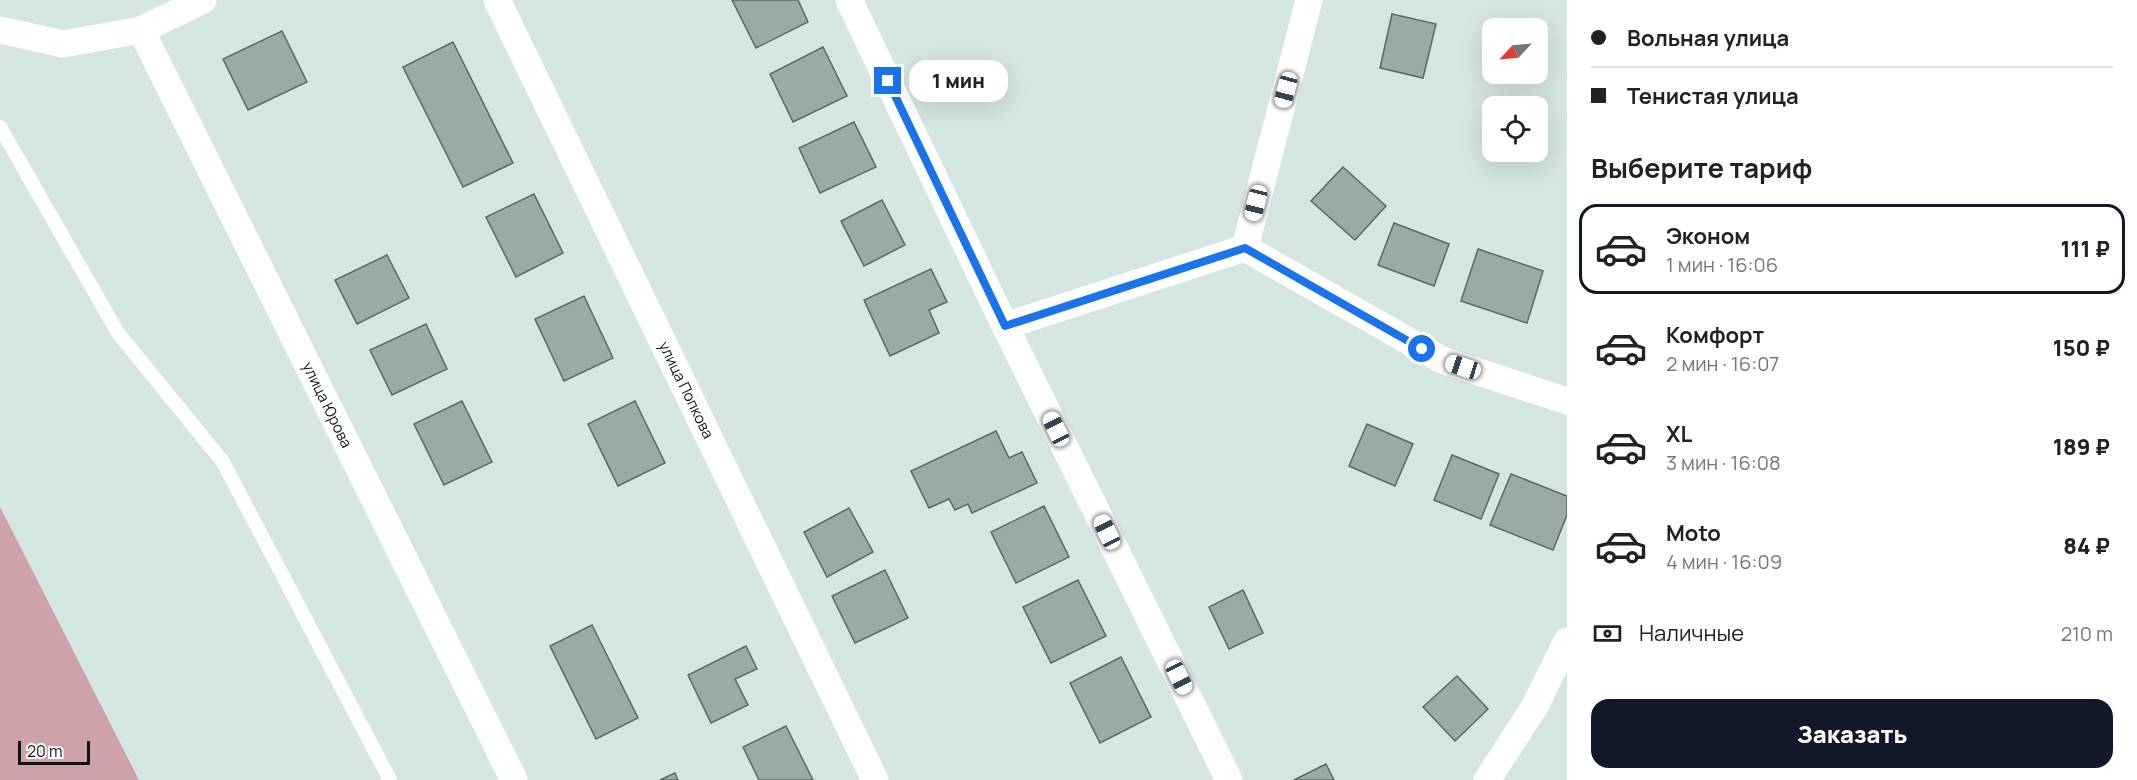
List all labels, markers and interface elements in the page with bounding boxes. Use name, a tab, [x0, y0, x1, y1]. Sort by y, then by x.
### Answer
north arrow	[1482, 18, 1548, 84]
map controls	[1482, 18, 1548, 162]
text: Вольная улица	[1627, 23, 1789, 53]
callout: 1 мин	[909, 60, 1008, 102]
route end	[874, 67, 901, 94]
text: 1 мин	[932, 67, 985, 94]
car	[1273, 70, 1299, 110]
text: Тенистая улица	[1627, 81, 1799, 111]
button: locate	[1482, 96, 1548, 162]
text: Выберите тариф	[1591, 149, 1812, 186]
car	[1243, 183, 1269, 223]
text: Эконом	[1666, 221, 1750, 251]
icon: car	[1594, 222, 1648, 276]
text: 111 ₽	[2060, 234, 2110, 264]
text: 1 мин · 16:06	[1666, 251, 1778, 278]
text: Комфорт	[1666, 320, 1764, 350]
icon: car	[1594, 321, 1648, 375]
text: 150 ₽	[2053, 333, 2110, 363]
route start	[1408, 335, 1435, 362]
street label: улица Попкова	[654, 338, 719, 442]
text: 2 мин · 16:07	[1666, 350, 1779, 377]
car	[1443, 353, 1483, 381]
street label: улица Юрова	[298, 358, 357, 451]
car	[1040, 409, 1072, 449]
text: XL	[1666, 419, 1692, 449]
icon: car	[1594, 420, 1648, 474]
text: 189 ₽	[2053, 432, 2110, 462]
text: 3 мин · 16:08	[1666, 449, 1781, 476]
car	[1091, 512, 1123, 552]
text: Moto	[1666, 518, 1721, 548]
icon: car	[1594, 519, 1648, 573]
text: 84 ₽	[2063, 531, 2110, 561]
text: 4 мин · 16:09	[1666, 548, 1782, 575]
icon: cash	[1591, 617, 1624, 650]
text: Наличные	[1639, 618, 1744, 648]
text: 210 m	[2061, 620, 2113, 647]
car	[1163, 657, 1195, 697]
button: Заказать	[1591, 699, 2113, 768]
scale bar	[18, 738, 90, 766]
text: 20 m	[27, 740, 63, 762]

